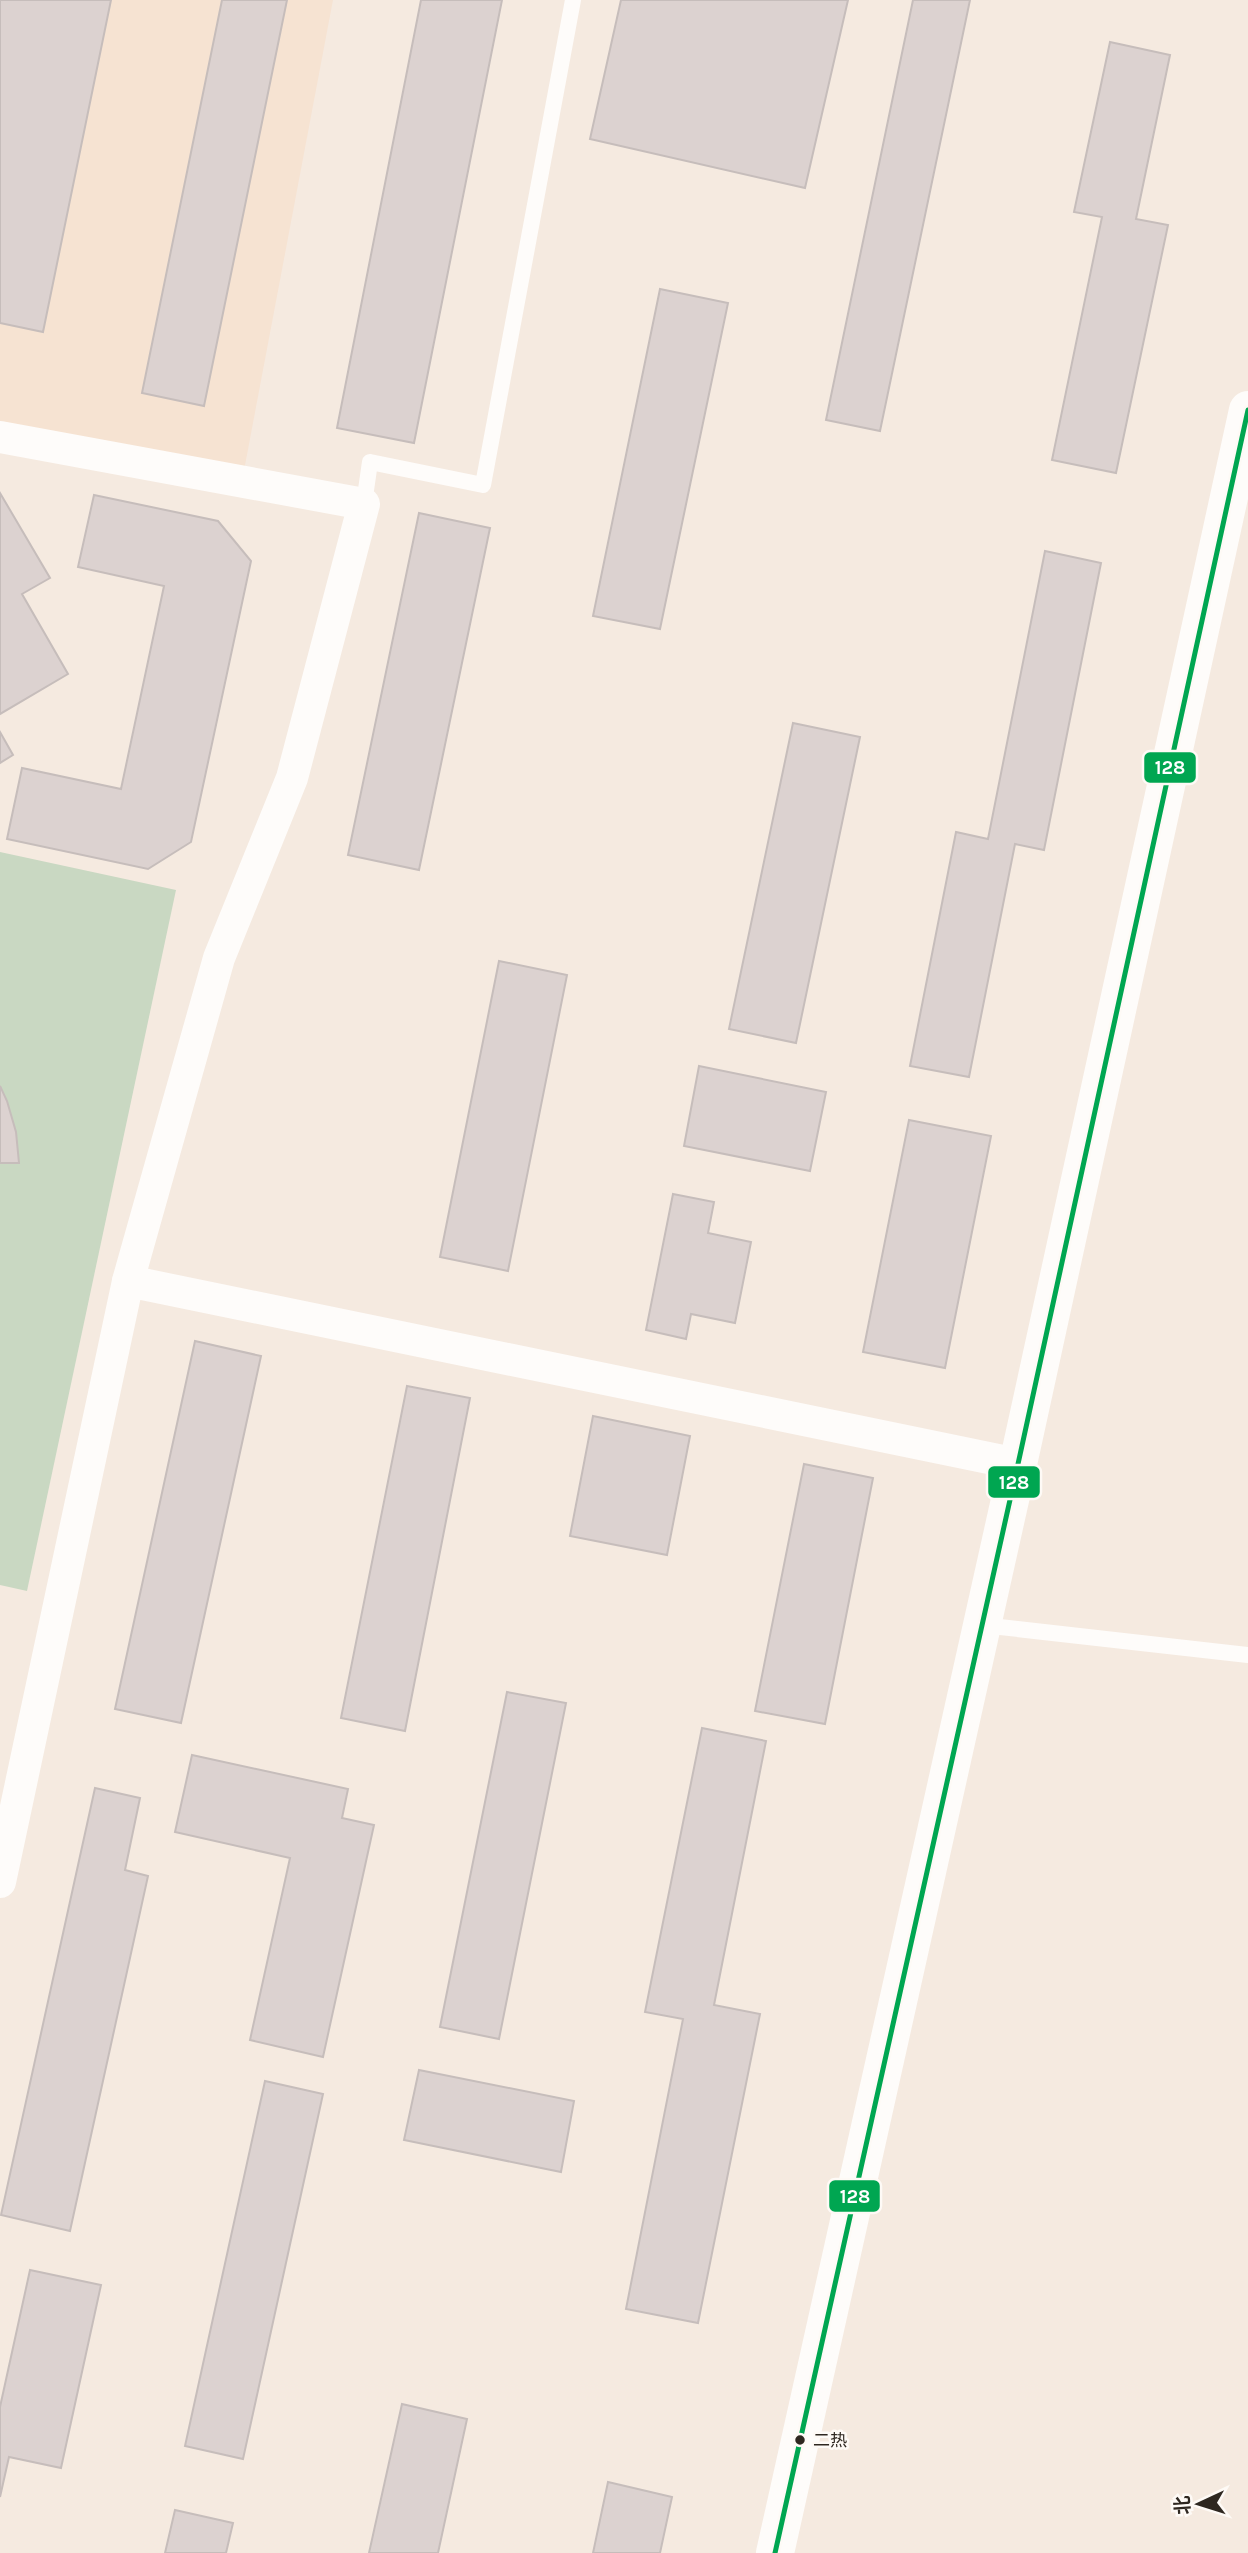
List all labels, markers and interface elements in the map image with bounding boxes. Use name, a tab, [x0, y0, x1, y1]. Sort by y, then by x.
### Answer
line badge: 128	[1143, 751, 1197, 784]
text: 128	[1155, 757, 1185, 779]
line badge: 128	[987, 1465, 1041, 1499]
text: 128	[999, 1472, 1029, 1494]
line badge: 128	[828, 2179, 881, 2213]
text: 128	[840, 2186, 870, 2208]
place label: 二热	[813, 2430, 847, 2450]
marker: 二热	[793, 2433, 807, 2447]
north arrow	[1164, 2469, 1234, 2539]
text: 北	[1171, 2495, 1195, 2515]

